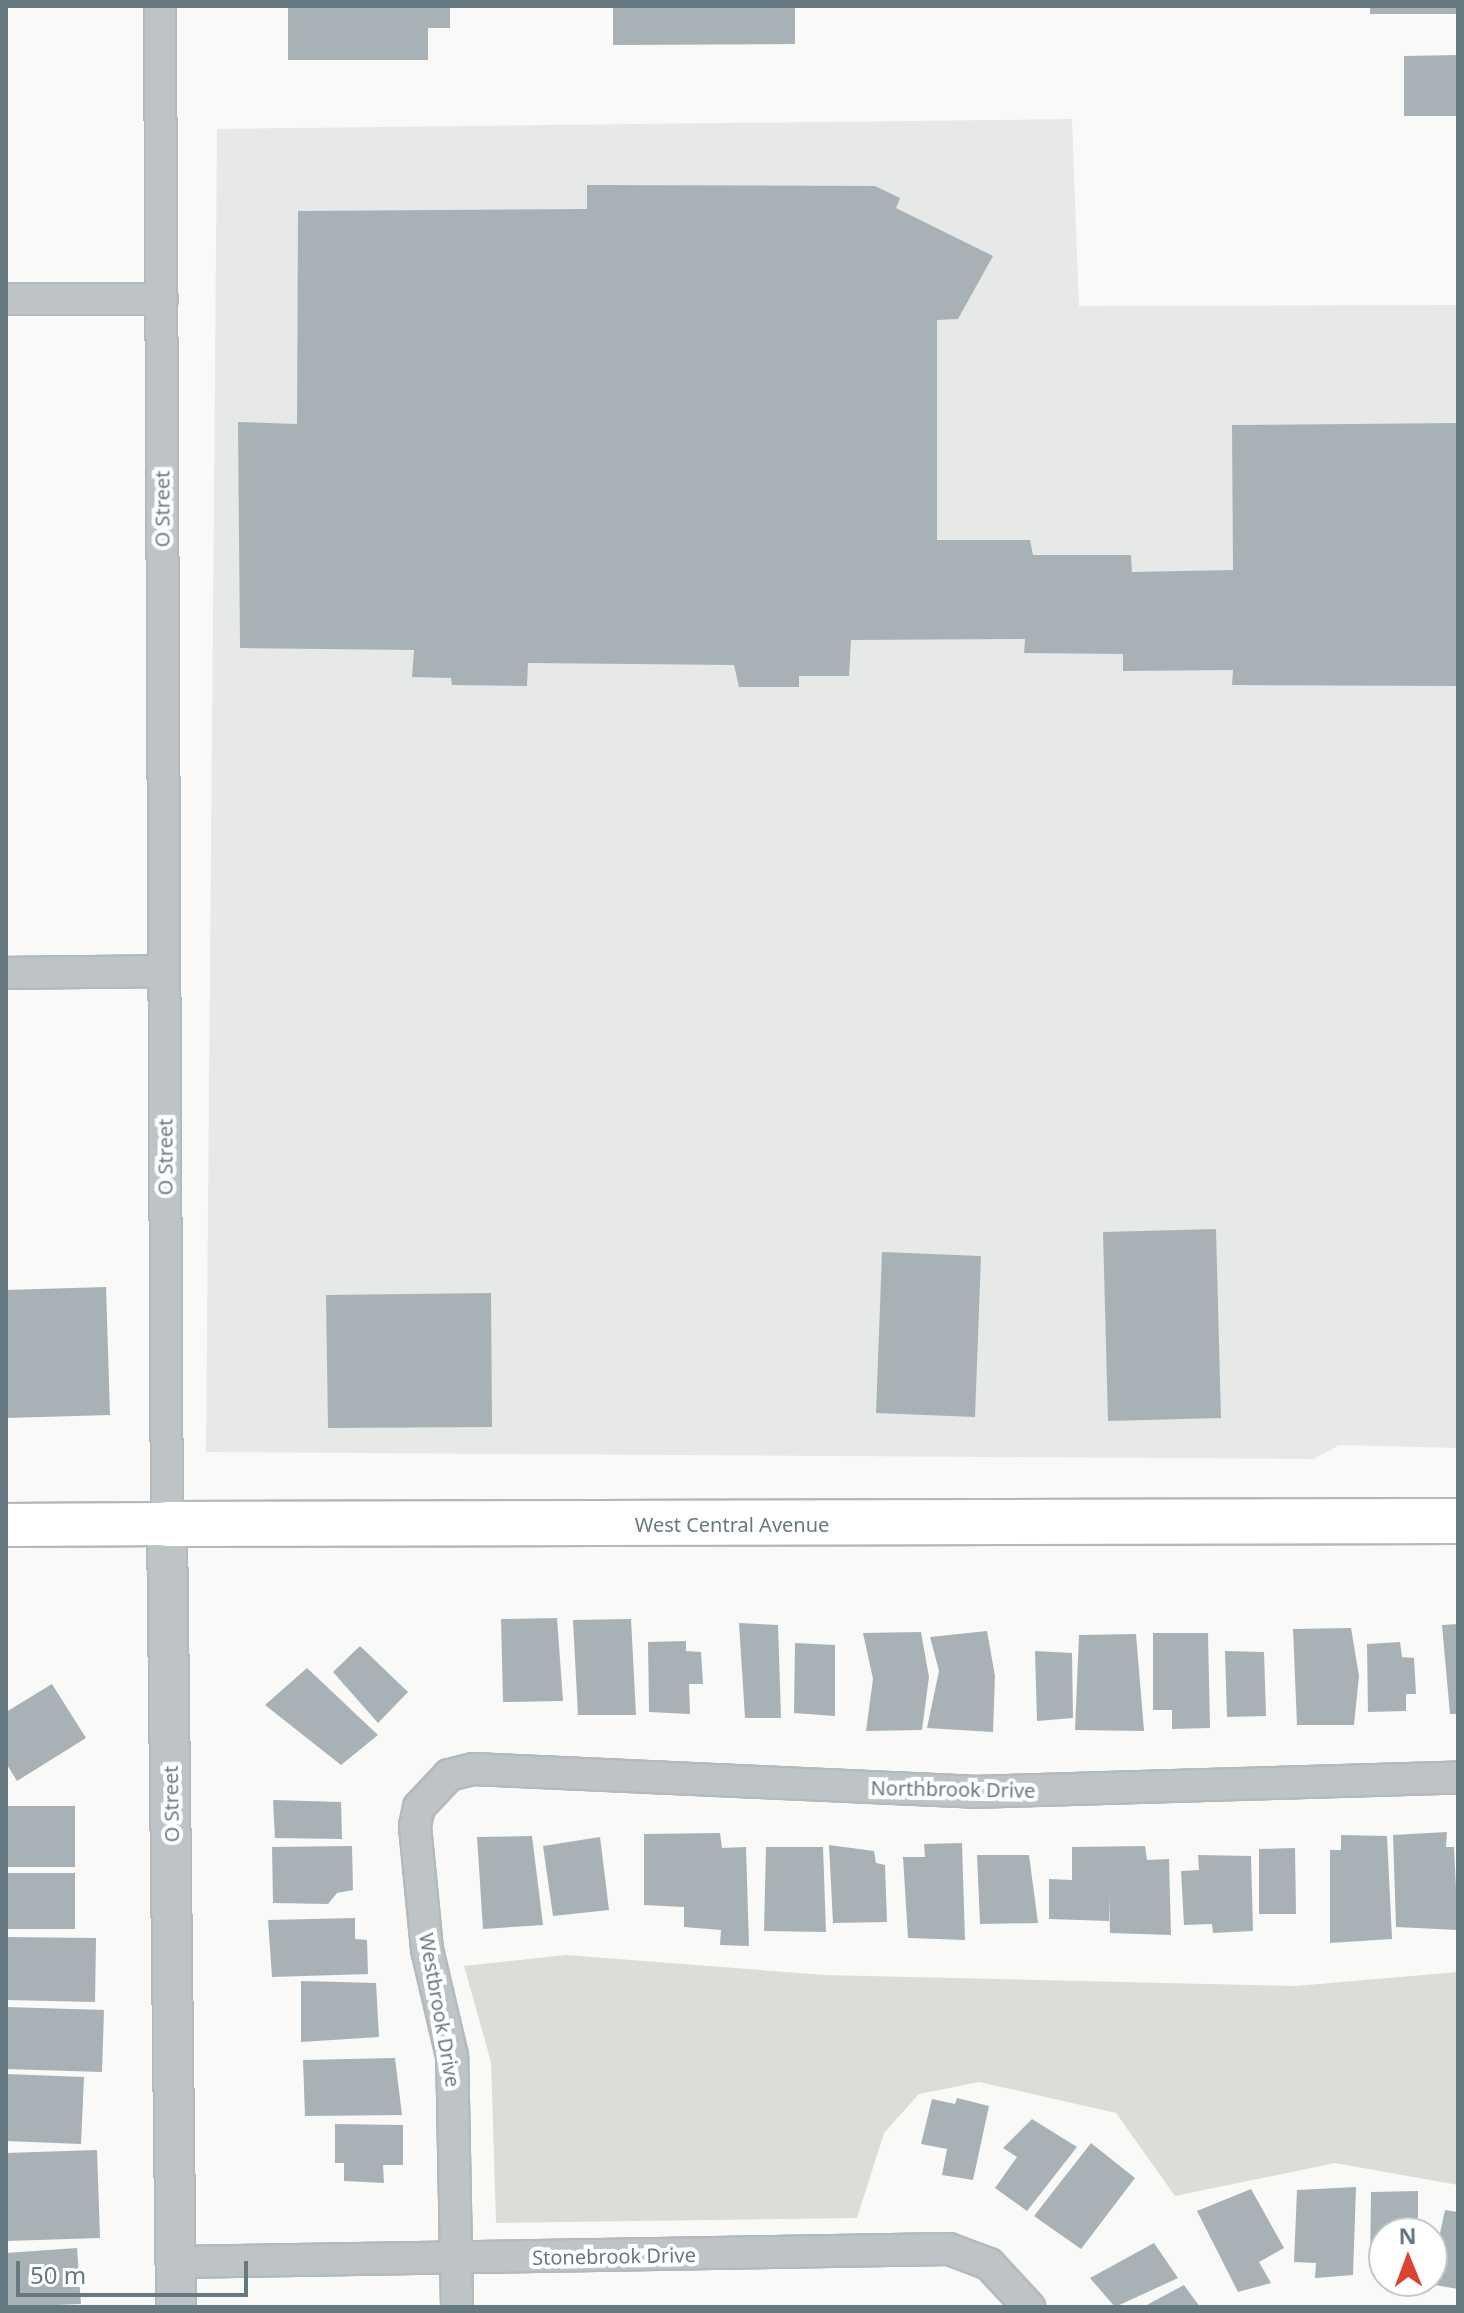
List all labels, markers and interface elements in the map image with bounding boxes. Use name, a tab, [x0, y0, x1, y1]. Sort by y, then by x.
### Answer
street label: O Street	[150, 471, 174, 547]
street label: O Street	[153, 1119, 177, 1195]
street label: West Central Avenue	[635, 1512, 829, 1536]
street label: O Street	[158, 1765, 184, 1843]
street label: Northbrook Drive	[870, 1776, 1036, 1802]
street label: Westbrook Drive	[415, 1931, 465, 2089]
north arrow	[1368, 2217, 1448, 2297]
text: N	[1398, 2220, 1417, 2250]
street label: Stonebrook Drive	[532, 2243, 696, 2269]
scale bar	[20, 2245, 252, 2295]
text: 50 m	[30, 2258, 86, 2291]

